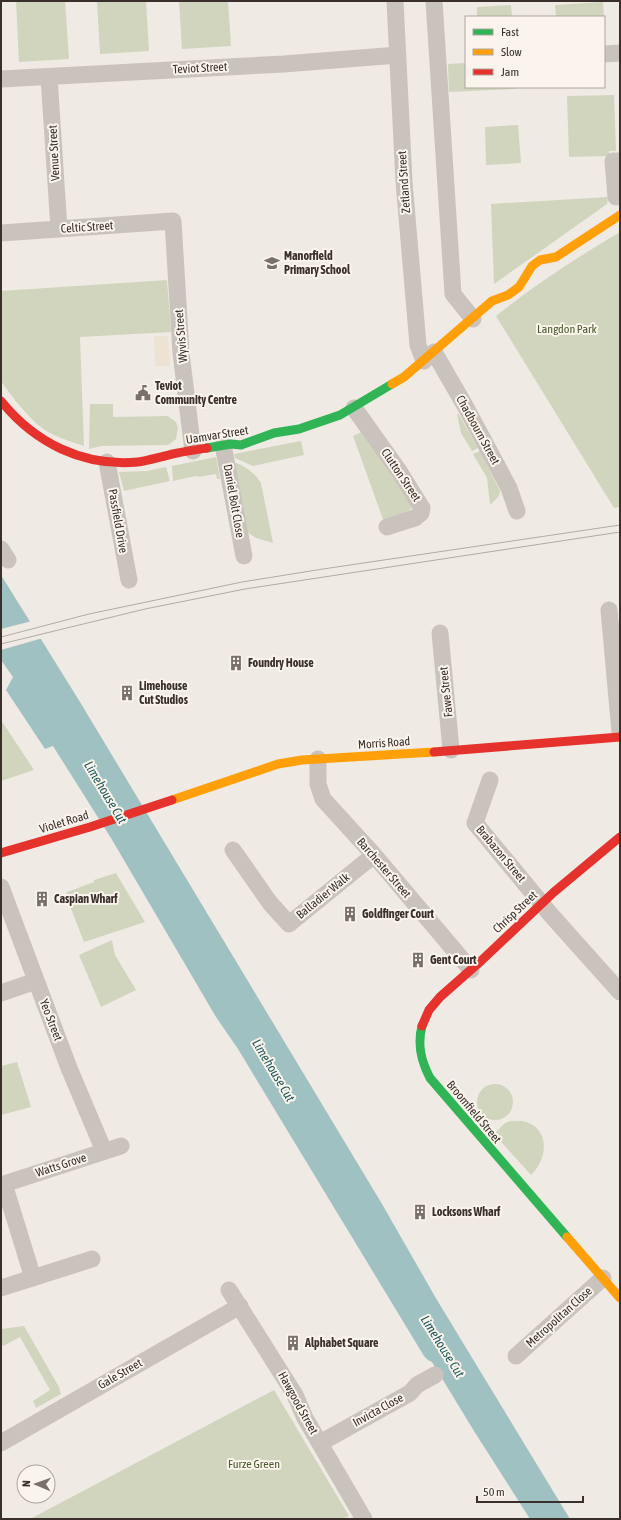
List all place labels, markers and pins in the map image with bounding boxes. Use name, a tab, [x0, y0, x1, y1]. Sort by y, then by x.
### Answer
place label: Manorfield Primary School	[284, 249, 351, 277]
school or university icon: Manorfield Primary School	[263, 254, 281, 272]
place label: Teviot Community Centre	[155, 379, 237, 407]
public building icon: Teviot Community Centre	[134, 384, 152, 402]
building icon: Foundry House	[227, 654, 245, 672]
place label: Foundry House	[248, 656, 314, 670]
place label: Limehouse Cut Studios	[139, 679, 189, 707]
building icon: Limehouse Cut Studios	[118, 684, 136, 702]
building icon: Caspian Wharf	[33, 890, 51, 908]
place label: Caspian Wharf	[54, 892, 118, 906]
building icon: Goldfinger Court	[341, 905, 359, 923]
place label: Goldfinger Court	[362, 907, 434, 921]
building icon: Gent Court	[409, 951, 427, 969]
place label: Gent Court	[430, 953, 477, 967]
building icon: Locksons Wharf	[411, 1203, 429, 1221]
place label: Locksons Wharf	[432, 1205, 501, 1219]
building icon: Alphabet Square	[284, 1334, 302, 1352]
place label: Alphabet Square	[304, 1336, 379, 1350]

